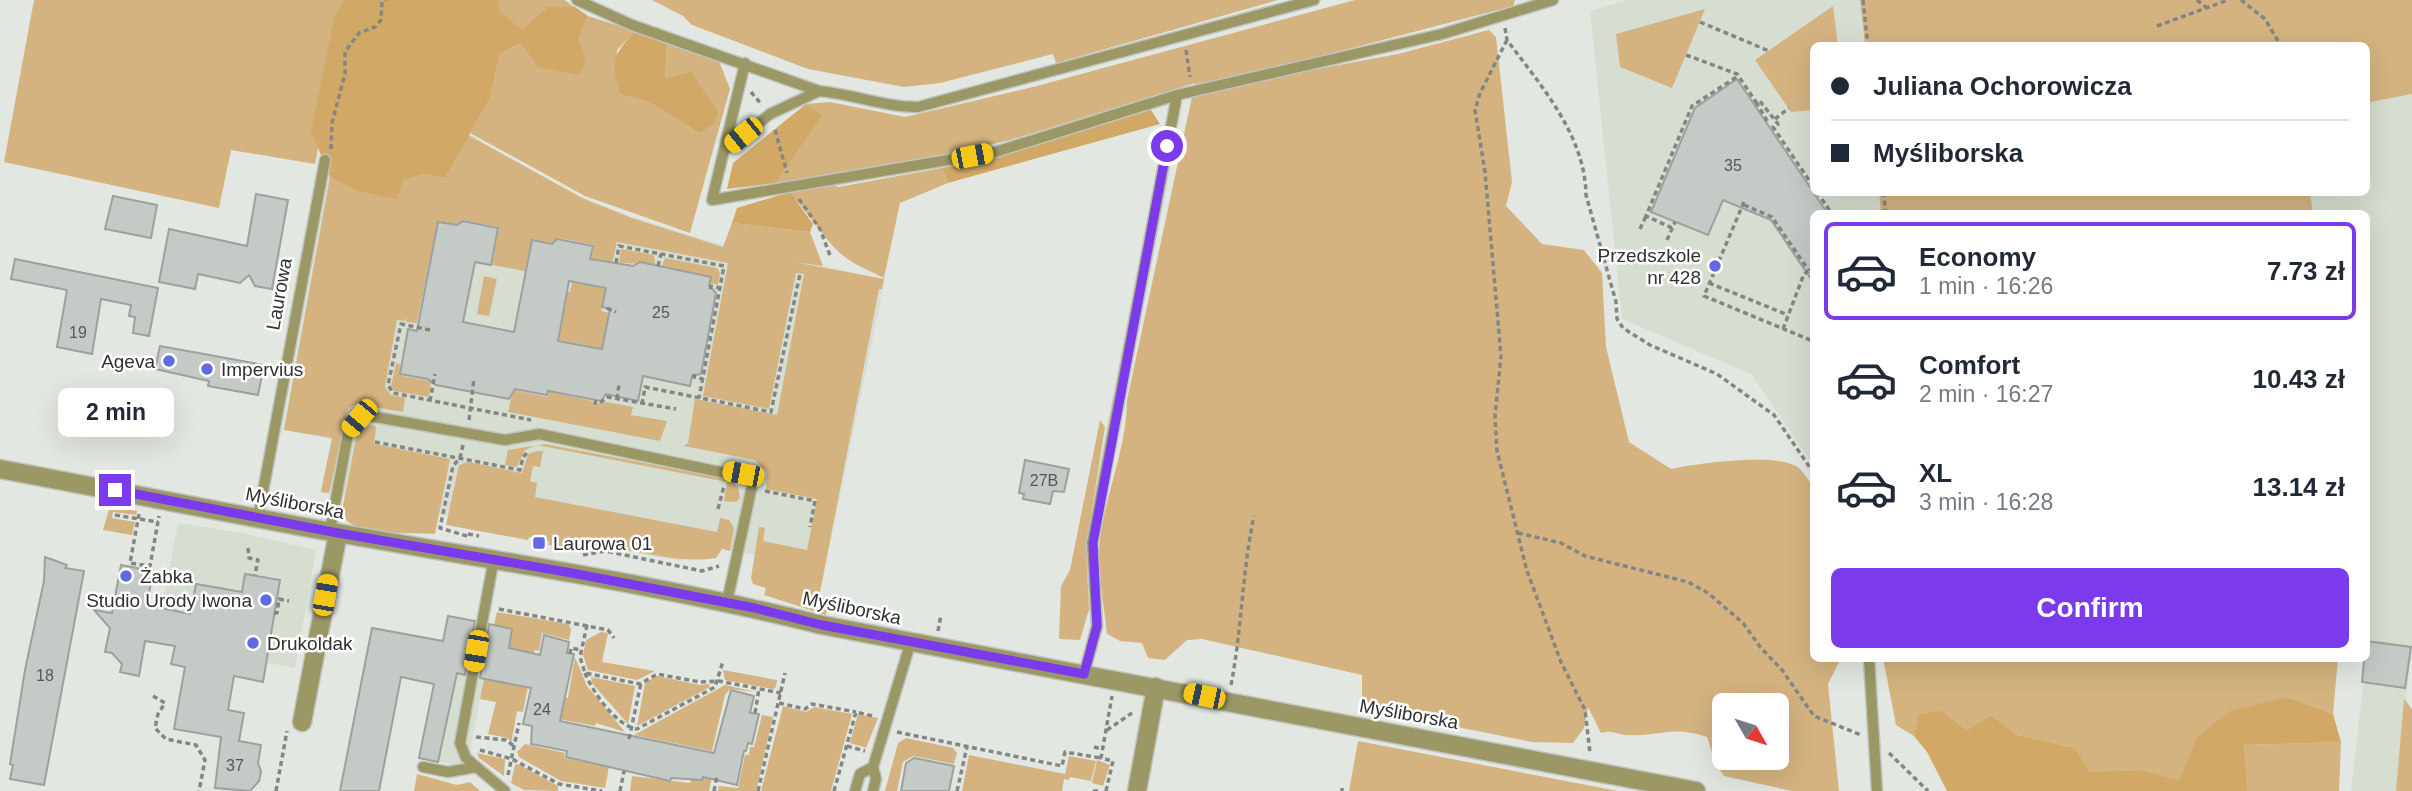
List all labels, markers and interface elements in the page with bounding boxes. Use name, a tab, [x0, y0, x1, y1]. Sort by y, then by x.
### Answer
text: Juliana Ochorowicza	[1873, 71, 2132, 101]
car	[721, 114, 766, 156]
route start	[1151, 130, 1183, 162]
text: Myśliborska	[1873, 138, 2023, 168]
car	[950, 142, 995, 170]
house number: 35	[1724, 157, 1742, 174]
icon: car	[1835, 240, 1898, 303]
text: Economy	[1919, 242, 2036, 272]
place label: Przedszkole nr 428	[1598, 245, 1701, 288]
street label: Laurowa	[262, 256, 296, 332]
text: 7.73 zł	[2267, 256, 2345, 286]
marker: Przedszkole nr 428	[1707, 258, 1723, 274]
text: 1 min · 16:26	[1919, 273, 2053, 299]
house number: 25	[652, 304, 670, 321]
house number: 19	[69, 324, 87, 341]
icon: car	[1835, 348, 1898, 411]
text: Comfort	[1919, 350, 2020, 380]
place label: Ageva	[101, 351, 155, 372]
marker: Ageva	[161, 353, 177, 369]
place label: Impervius	[221, 359, 303, 380]
marker: Impervius	[199, 361, 215, 377]
text: 10.43 zł	[2252, 364, 2345, 394]
text: 2 min · 16:27	[1919, 381, 2053, 407]
callout: 2 min	[57, 388, 173, 438]
car	[338, 395, 381, 441]
text: 2 min	[86, 399, 146, 425]
icon: car	[1835, 456, 1898, 519]
text: XL	[1919, 458, 1952, 488]
car	[721, 460, 766, 488]
house number: 27B	[1030, 472, 1058, 489]
text: 13.14 zł	[2252, 472, 2345, 502]
route end	[99, 474, 131, 506]
street label: Myśliborska	[244, 483, 347, 523]
text: 3 min · 16:28	[1919, 489, 2053, 515]
place label: Laurowa 01	[553, 533, 652, 554]
marker: Laurowa 01	[531, 535, 547, 551]
place label: Żabka	[140, 566, 193, 587]
marker: Żabka	[118, 568, 134, 584]
button: Confirm	[1831, 568, 2349, 648]
car	[312, 572, 339, 618]
street label: Myśliborska	[801, 587, 904, 629]
place label: Studio Urody Iwona	[86, 590, 252, 611]
marker: Studio Urody Iwona	[258, 592, 274, 608]
car	[463, 628, 490, 674]
place label: Drukoldak	[267, 633, 353, 654]
marker: Drukoldak	[245, 635, 261, 651]
house number: 18	[36, 667, 54, 684]
car	[1182, 681, 1227, 711]
north arrow	[1712, 693, 1788, 770]
map controls	[1712, 693, 1789, 770]
street label: Myśliborska	[1358, 695, 1461, 733]
house number: 24	[533, 701, 551, 718]
house number: 37	[226, 757, 244, 774]

